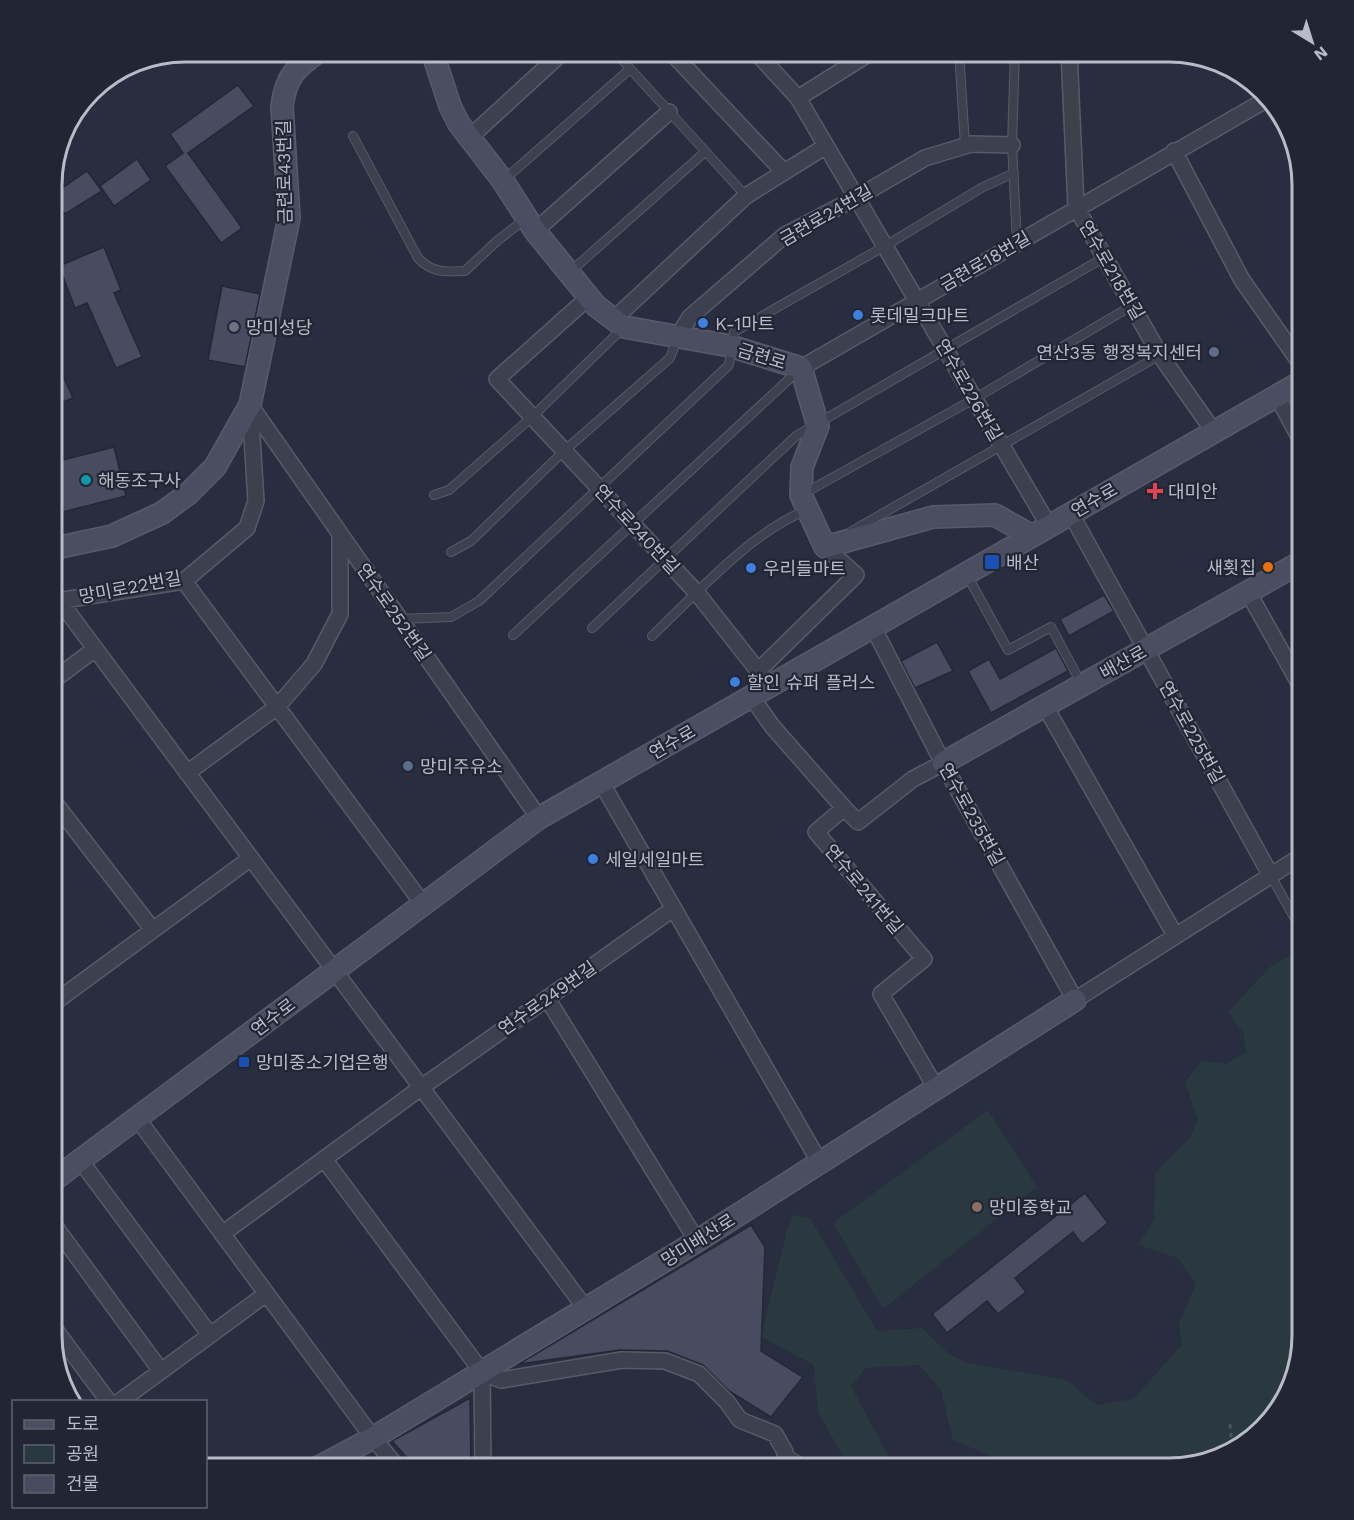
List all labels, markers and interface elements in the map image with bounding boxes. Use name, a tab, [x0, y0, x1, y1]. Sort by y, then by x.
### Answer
north arrow	[1282, 12, 1342, 72]
text: N	[1310, 42, 1331, 65]
street label: 금련로43번길	[273, 120, 295, 224]
street label: 금련로24번길	[776, 180, 876, 250]
street label: 연수로218번길	[1075, 217, 1149, 323]
street label: 금련로18번길	[936, 227, 1034, 295]
place label: 롯데밀크마트	[870, 305, 969, 326]
marker: 롯데밀크마트	[851, 308, 865, 322]
place label: K-1마트	[715, 313, 774, 334]
marker: K-1마트	[696, 316, 710, 330]
place label: 망미성당	[246, 317, 312, 338]
marker: 망미성당	[227, 320, 241, 334]
street label: 연수로226번길	[931, 335, 1007, 445]
street label: 금련로	[735, 339, 789, 373]
place label: 연산3동 행정복지센터	[1036, 342, 1202, 363]
marker: 연산3동 행정복지센터	[1207, 345, 1221, 359]
place label: 해동조구사	[98, 470, 181, 491]
marker: 해동조구사	[79, 473, 93, 487]
street label: 연수로	[1067, 478, 1121, 522]
street label: 연수로240번길	[590, 480, 684, 578]
place label: 대미안	[1168, 481, 1218, 502]
marker: 대미안	[1146, 482, 1164, 500]
place label: 배산	[1006, 552, 1039, 573]
marker: 배산	[983, 553, 1001, 571]
place label: 새횟집	[1206, 557, 1256, 578]
place label: 우리들마트	[763, 558, 846, 579]
street label: 연수로252번길	[353, 559, 435, 665]
marker: 새횟집	[1261, 560, 1275, 574]
marker: 우리들마트	[744, 561, 758, 575]
street label: 망미로22번길	[77, 567, 183, 607]
street label: 배산로	[1096, 641, 1150, 683]
place label: 할인 슈퍼 플러스	[747, 672, 875, 693]
marker: 할인 슈퍼 플러스	[728, 675, 742, 689]
street label: 연수로225번길	[1155, 677, 1229, 787]
street label: 연수로	[645, 720, 699, 764]
place label: 망미주유소	[420, 756, 503, 777]
marker: 망미주유소	[401, 759, 415, 773]
street label: 연수로235번길	[935, 759, 1009, 869]
street label: 연수로241번길	[820, 840, 908, 938]
place label: 세일세일마트	[605, 849, 704, 870]
marker: 세일세일마트	[586, 852, 600, 866]
street label: 연수로249번길	[494, 956, 600, 1040]
street label: 연수로	[247, 994, 299, 1040]
place label: 망미중소기업은행	[256, 1052, 388, 1073]
marker: 망미중소기업은행	[237, 1055, 251, 1069]
place label: 망미중학교	[989, 1197, 1072, 1218]
marker: 망미중학교	[970, 1200, 984, 1214]
street label: 망미배산로	[657, 1209, 739, 1271]
legend	[12, 1400, 207, 1508]
text: 도로	[66, 1413, 99, 1434]
text: 공원	[66, 1443, 99, 1464]
text: 건물	[66, 1473, 99, 1494]

